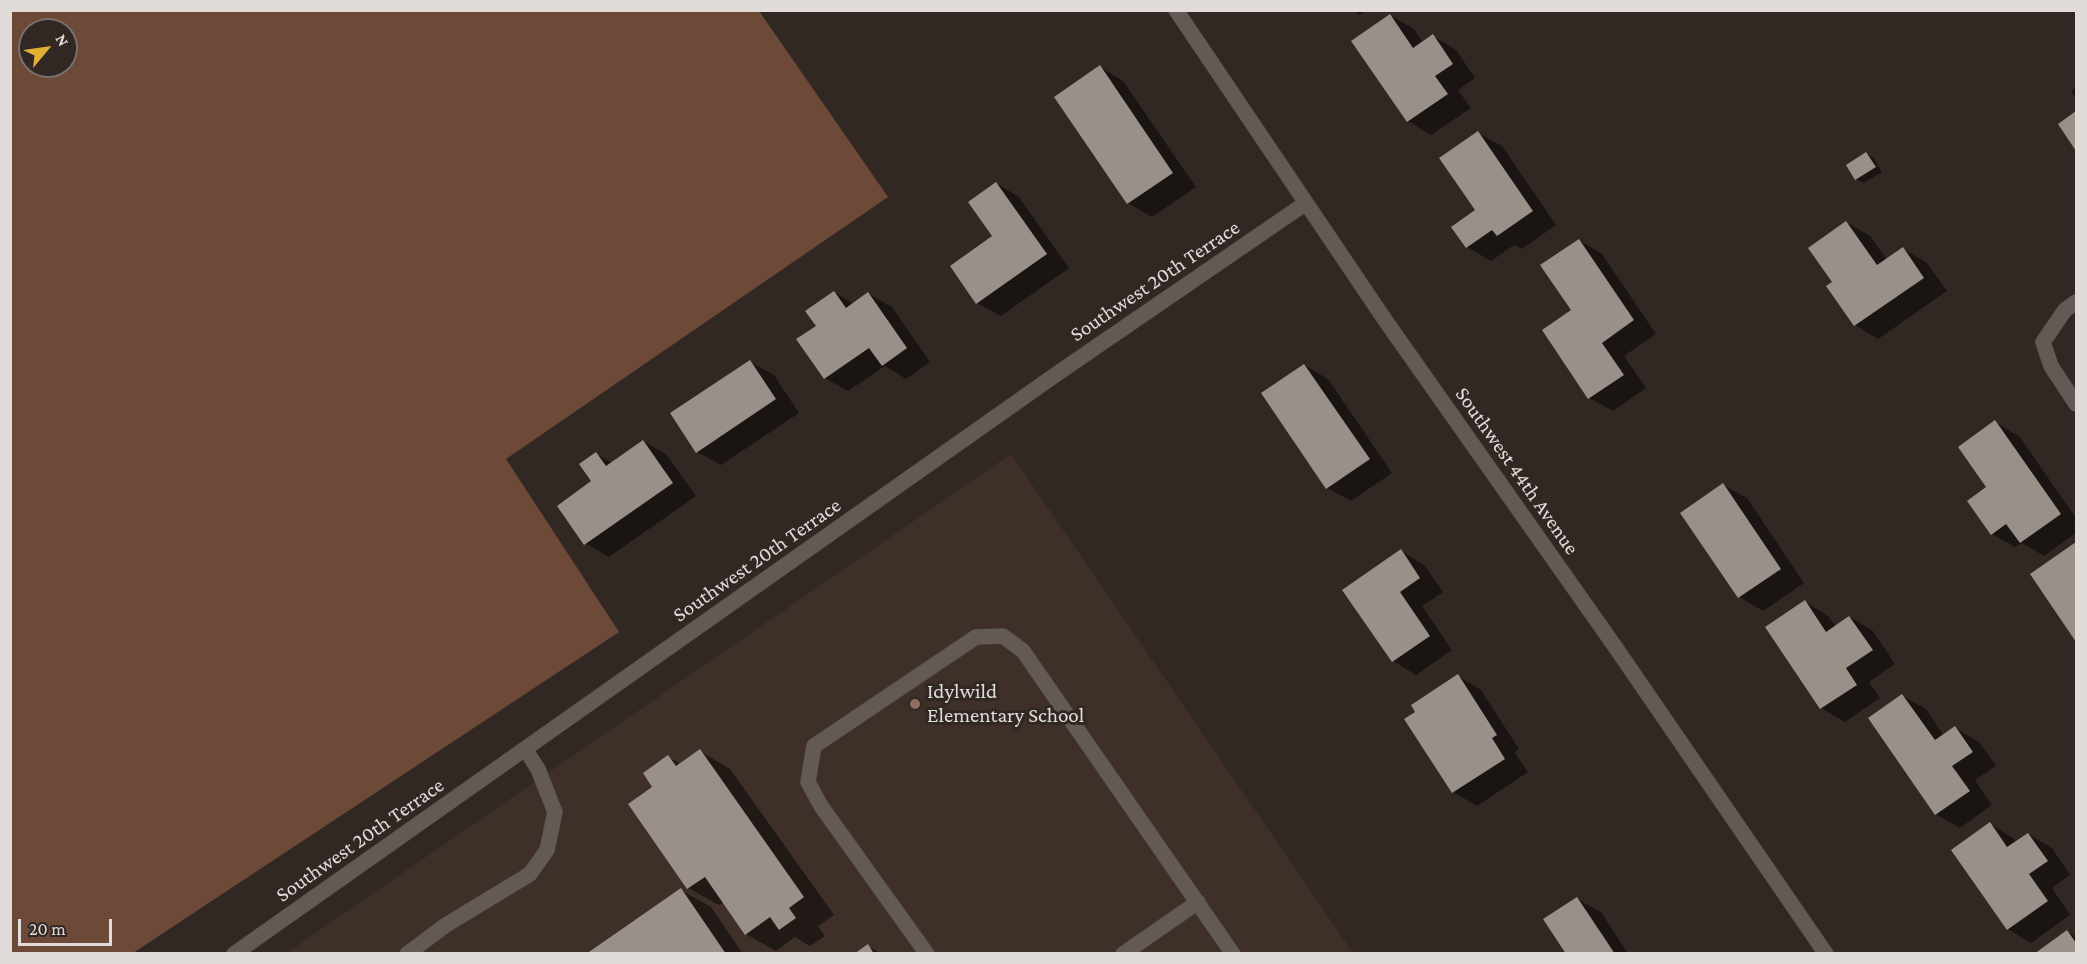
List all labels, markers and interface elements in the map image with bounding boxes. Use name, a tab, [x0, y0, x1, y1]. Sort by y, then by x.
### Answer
north arrow	[18, 18, 78, 78]
text: N	[52, 31, 73, 49]
street label: Southwest 20th Terrace	[1065, 215, 1245, 347]
street label: Southwest 44th Avenue	[1450, 382, 1584, 560]
street label: Southwest 20th Terrace	[668, 493, 846, 627]
place label: Idylwild Elementary School	[927, 679, 1084, 729]
marker: Idylwild Elementary School	[908, 697, 922, 711]
street label: Southwest 20th Terrace	[271, 773, 449, 907]
scale bar	[21, 907, 116, 945]
text: 20 m	[29, 919, 66, 939]

